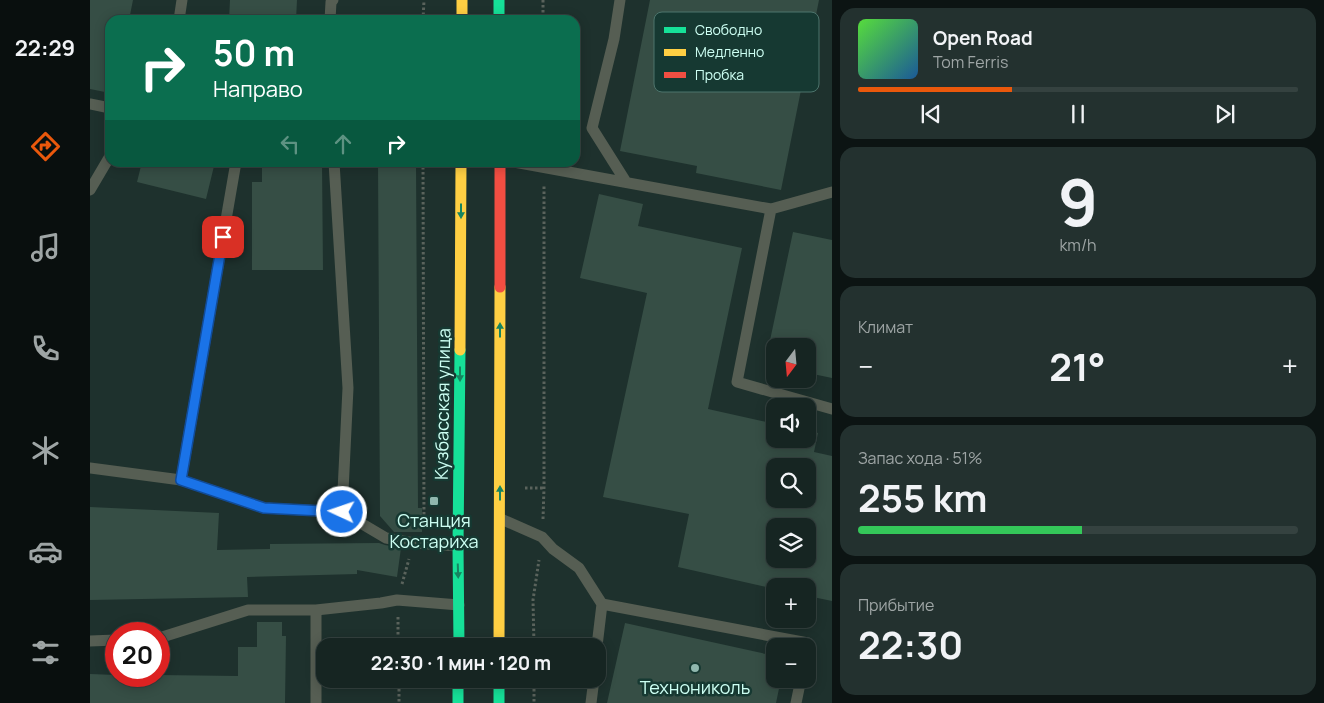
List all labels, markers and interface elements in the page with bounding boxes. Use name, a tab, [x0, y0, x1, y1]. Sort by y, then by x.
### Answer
legend	[654, 12, 819, 92]
text: Свободно	[695, 20, 762, 39]
text: Open Road	[933, 25, 1033, 51]
text: 50 m	[213, 29, 295, 77]
text: 22:29	[15, 33, 75, 63]
icon: right	[130, 35, 195, 100]
text: Медленно	[695, 42, 764, 61]
text: Tom Ferris	[933, 51, 1008, 73]
text: Пробка	[695, 65, 744, 84]
text: Направо	[213, 74, 303, 104]
icon: previous	[917, 100, 945, 128]
icon: pause	[1064, 100, 1092, 128]
icon: next	[1211, 100, 1239, 128]
icon: directions	[28, 129, 63, 164]
icon: left	[276, 130, 304, 158]
icon: ahead	[329, 130, 357, 158]
icon: right	[382, 130, 410, 158]
text: 9	[1058, 157, 1098, 246]
one-way arrow	[457, 203, 465, 219]
pin	[202, 216, 244, 258]
icon: arrive	[209, 223, 237, 251]
icon: music	[28, 230, 63, 265]
text: km/h	[1059, 234, 1097, 256]
text: Климат	[858, 316, 913, 338]
one-way arrow	[496, 322, 504, 338]
street label: Кузбасская улица	[429, 328, 455, 480]
icon: phone	[28, 331, 63, 366]
north arrow	[766, 338, 816, 388]
map controls	[766, 338, 816, 688]
text: 21°	[1049, 340, 1106, 392]
text: −	[858, 347, 873, 385]
text: +	[1282, 347, 1298, 385]
one-way arrow	[456, 366, 464, 382]
button: sound	[766, 398, 816, 448]
icon: climate	[28, 433, 63, 468]
text: Запас хода · 51%	[858, 447, 982, 469]
button: search	[766, 458, 816, 508]
text: 255 km	[858, 471, 987, 523]
one-way arrow	[496, 484, 504, 500]
position arrow	[315, 485, 367, 537]
marker: Станция Костариха	[428, 495, 440, 507]
place label: Станция Костариха	[389, 508, 479, 553]
button: layers	[766, 518, 816, 568]
icon: car	[28, 534, 63, 569]
one-way arrow	[454, 563, 462, 579]
button: +	[766, 578, 816, 628]
text: Прибытие	[858, 594, 934, 616]
text: 22:30	[858, 618, 963, 670]
speed limit sign: 20	[105, 622, 170, 687]
icon: filters	[28, 635, 63, 670]
button: −	[766, 638, 816, 688]
text: 22:30 · 1 мин · 120 m	[371, 650, 551, 676]
marker: Технониколь	[689, 662, 701, 674]
place label: Технониколь	[640, 675, 750, 699]

